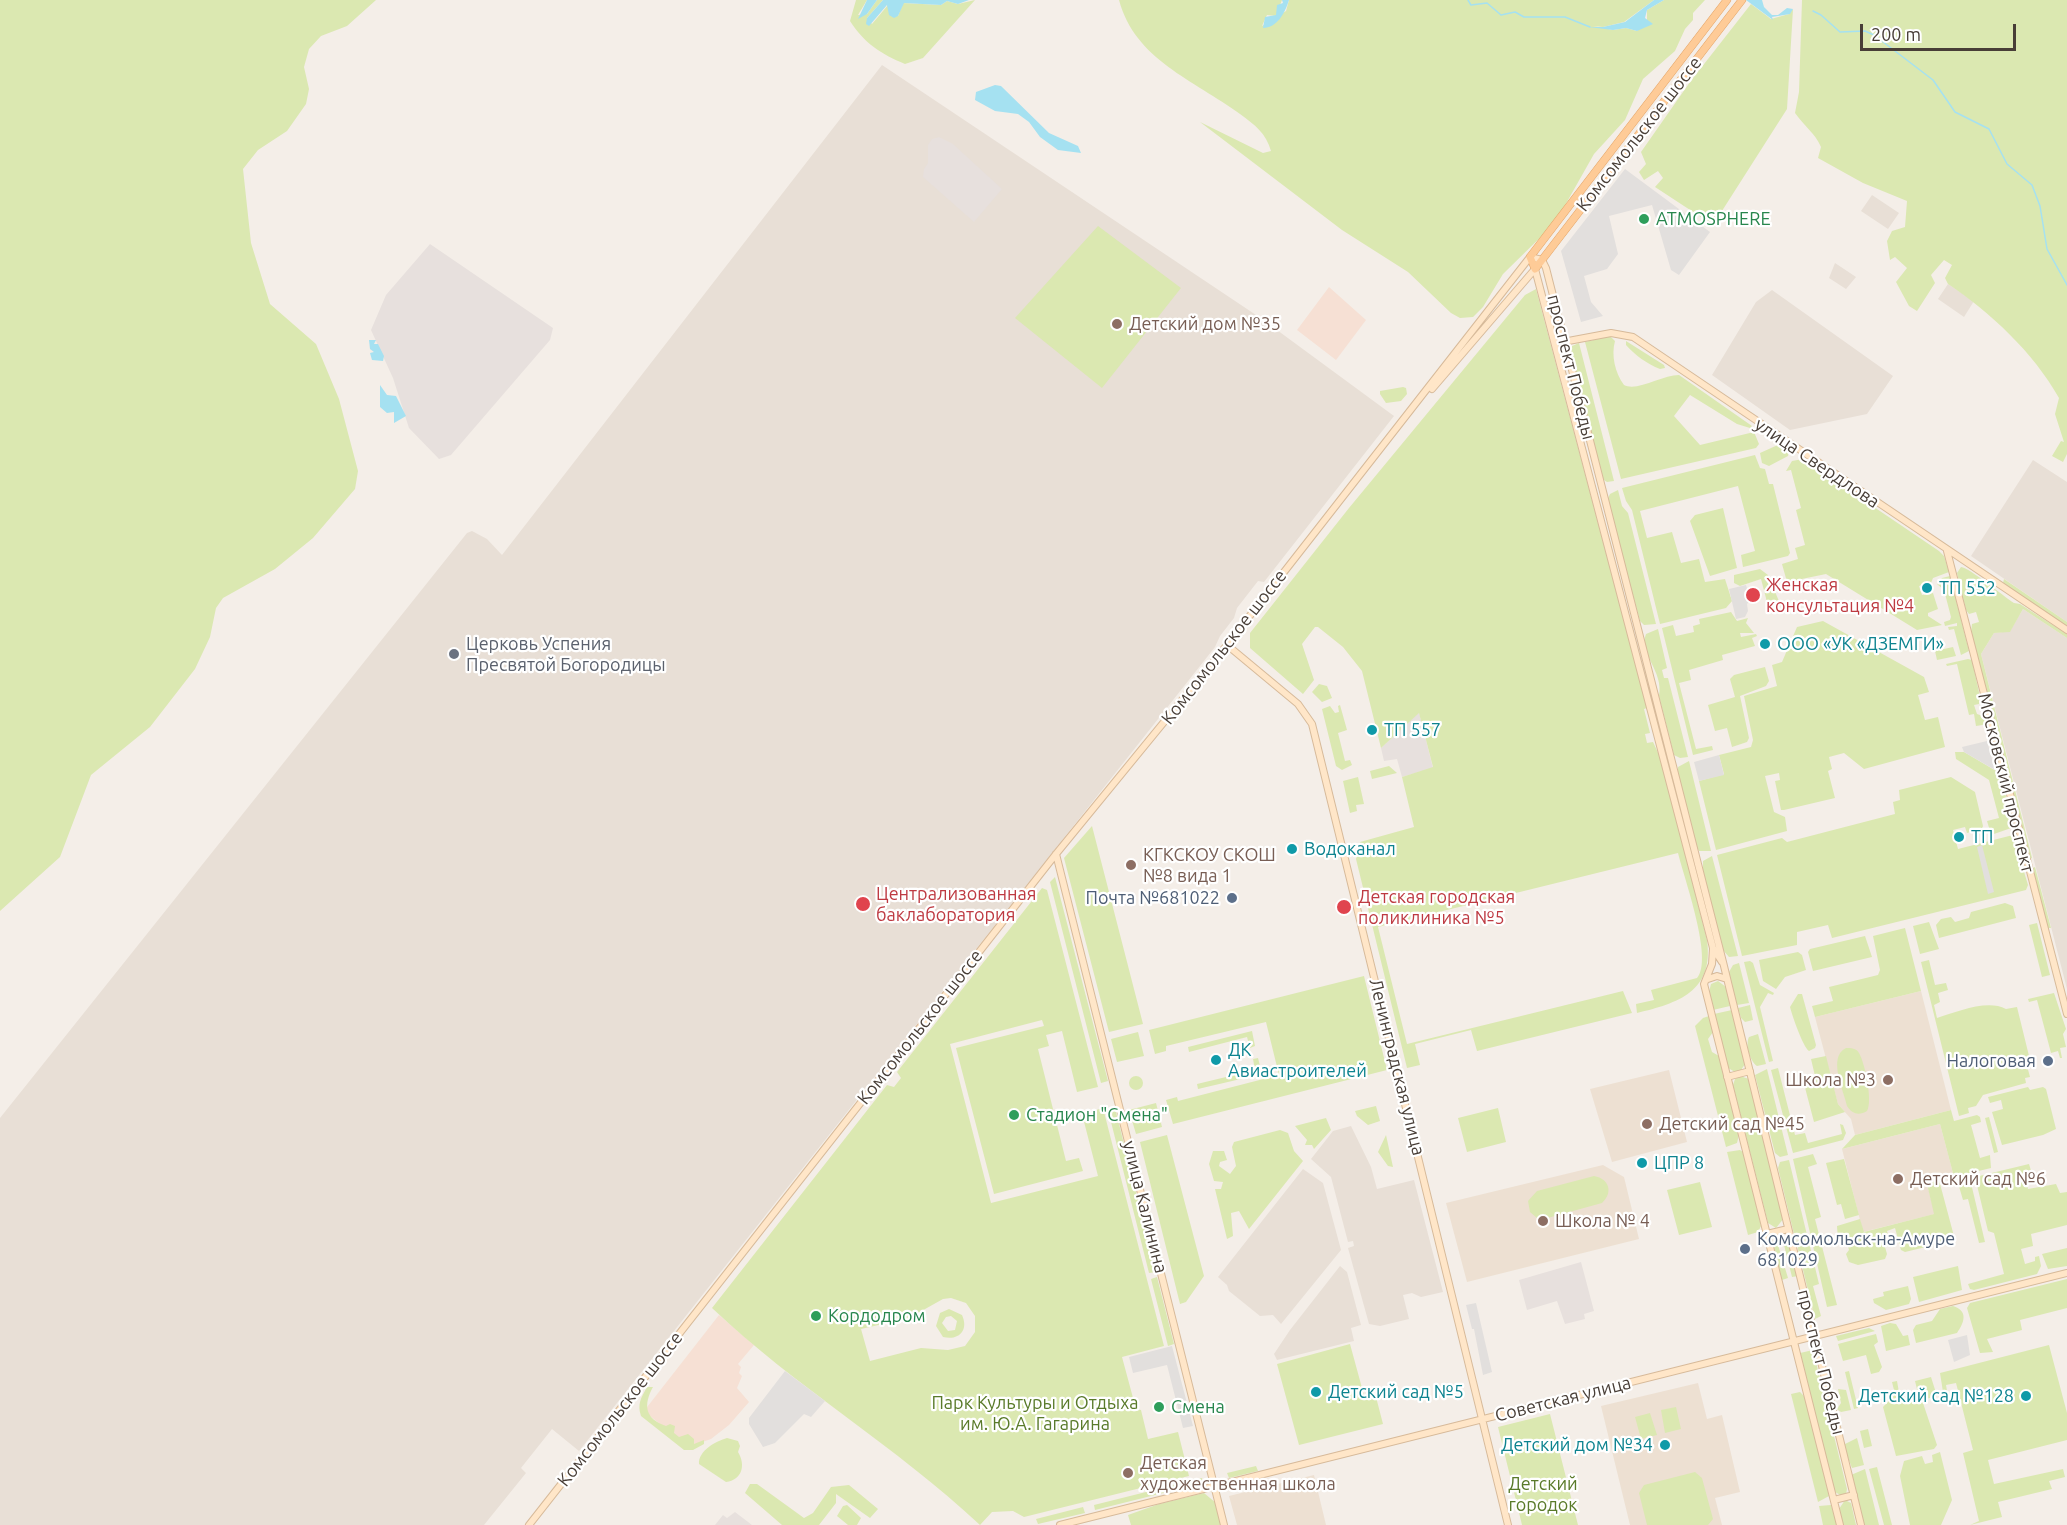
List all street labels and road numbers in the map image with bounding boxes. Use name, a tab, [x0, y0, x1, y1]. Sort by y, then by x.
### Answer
street label: Комсомольское шоссе	[1572, 52, 1706, 216]
street label: проспект Победы	[1543, 292, 1599, 442]
street label: улица Свердлова	[1750, 413, 1884, 513]
street label: Комсомольское шоссе	[1157, 565, 1291, 729]
street label: Московский проспект	[1973, 691, 2039, 875]
street label: Комсомольское шоссе	[853, 945, 987, 1109]
street label: Ленинградская улица	[1365, 976, 1429, 1158]
street label: улица Калинина	[1118, 1139, 1172, 1275]
street label: проспект Победы	[1793, 1287, 1849, 1437]
street label: Комсомольское шоссе	[553, 1327, 687, 1491]
street label: Советская улица	[1493, 1372, 1633, 1426]

